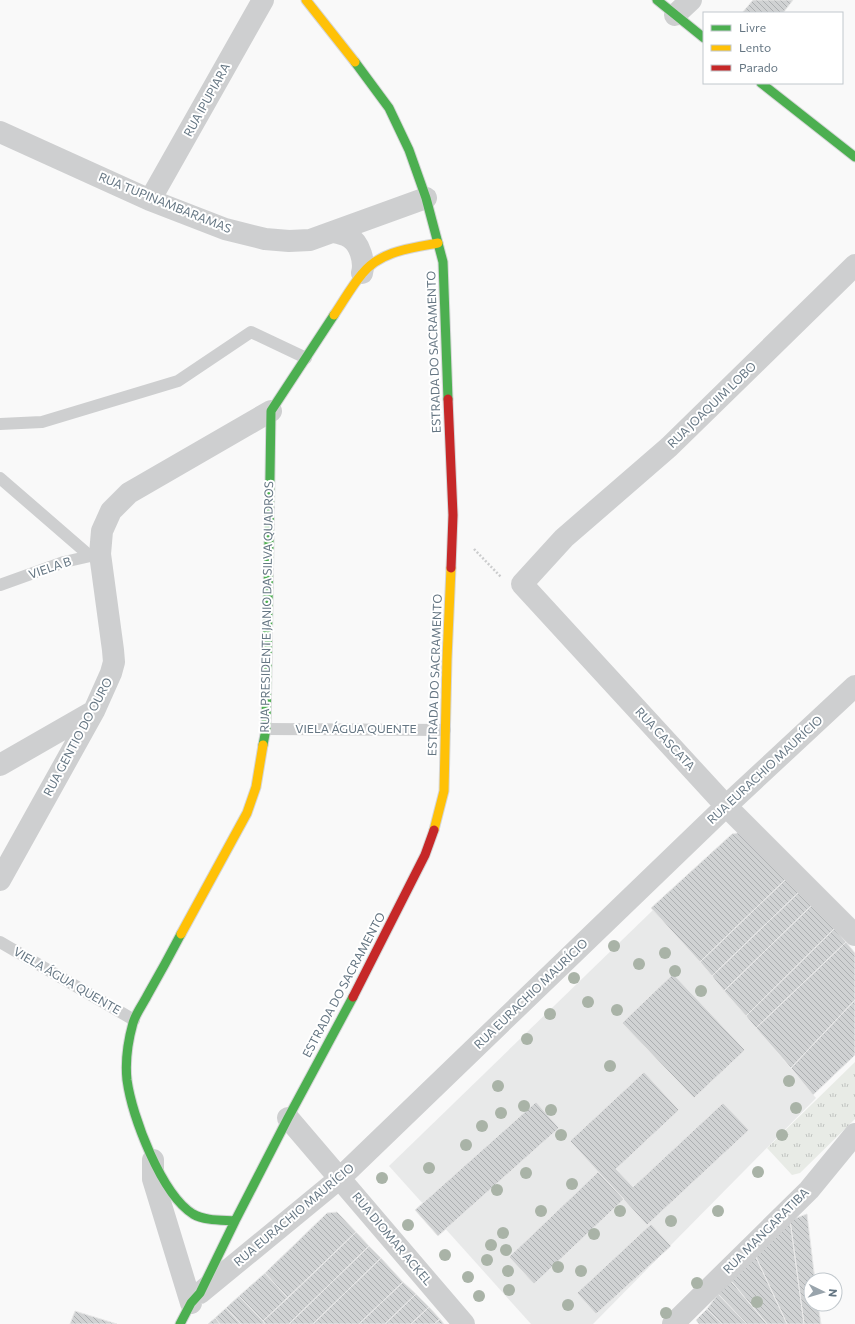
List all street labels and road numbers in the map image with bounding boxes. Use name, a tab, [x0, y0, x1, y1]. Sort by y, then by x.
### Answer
street label: RUA IPUPIARA	[180, 60, 232, 139]
street label: RUA TUPINAMBARAMAS	[97, 169, 234, 235]
street label: ESTRADA DO SACRAMENTO	[423, 271, 443, 433]
street label: RUA JOAQUIM LOBO	[664, 358, 759, 451]
street label: RUA PRESIDENTE JANIO DA SILVA QUADROS	[257, 481, 276, 733]
street label: VIELA B	[27, 553, 73, 581]
street label: ESTRADA DO SACRAMENTO	[424, 593, 444, 756]
street label: RUA GENTIO DO OURO	[40, 675, 114, 798]
street label: RUA CASCATA	[633, 704, 698, 773]
street label: RUA EURACHIO MAURÍCIO	[704, 712, 825, 826]
street label: VIELA ÁGUA QUENTE	[295, 721, 417, 735]
street label: ESTRADA DO SACRAMENTO	[299, 909, 387, 1059]
street label: RUA EURACHIO MAURÍCIO	[471, 935, 590, 1051]
street label: VIELA ÁGUA QUENTE	[11, 944, 124, 1017]
street label: RUA EURACHIO MAURÍCIO	[231, 1160, 356, 1269]
street label: RUA MANGARATIBA	[720, 1185, 811, 1276]
street label: RUA DIOMAR ACKEL	[350, 1189, 436, 1288]

